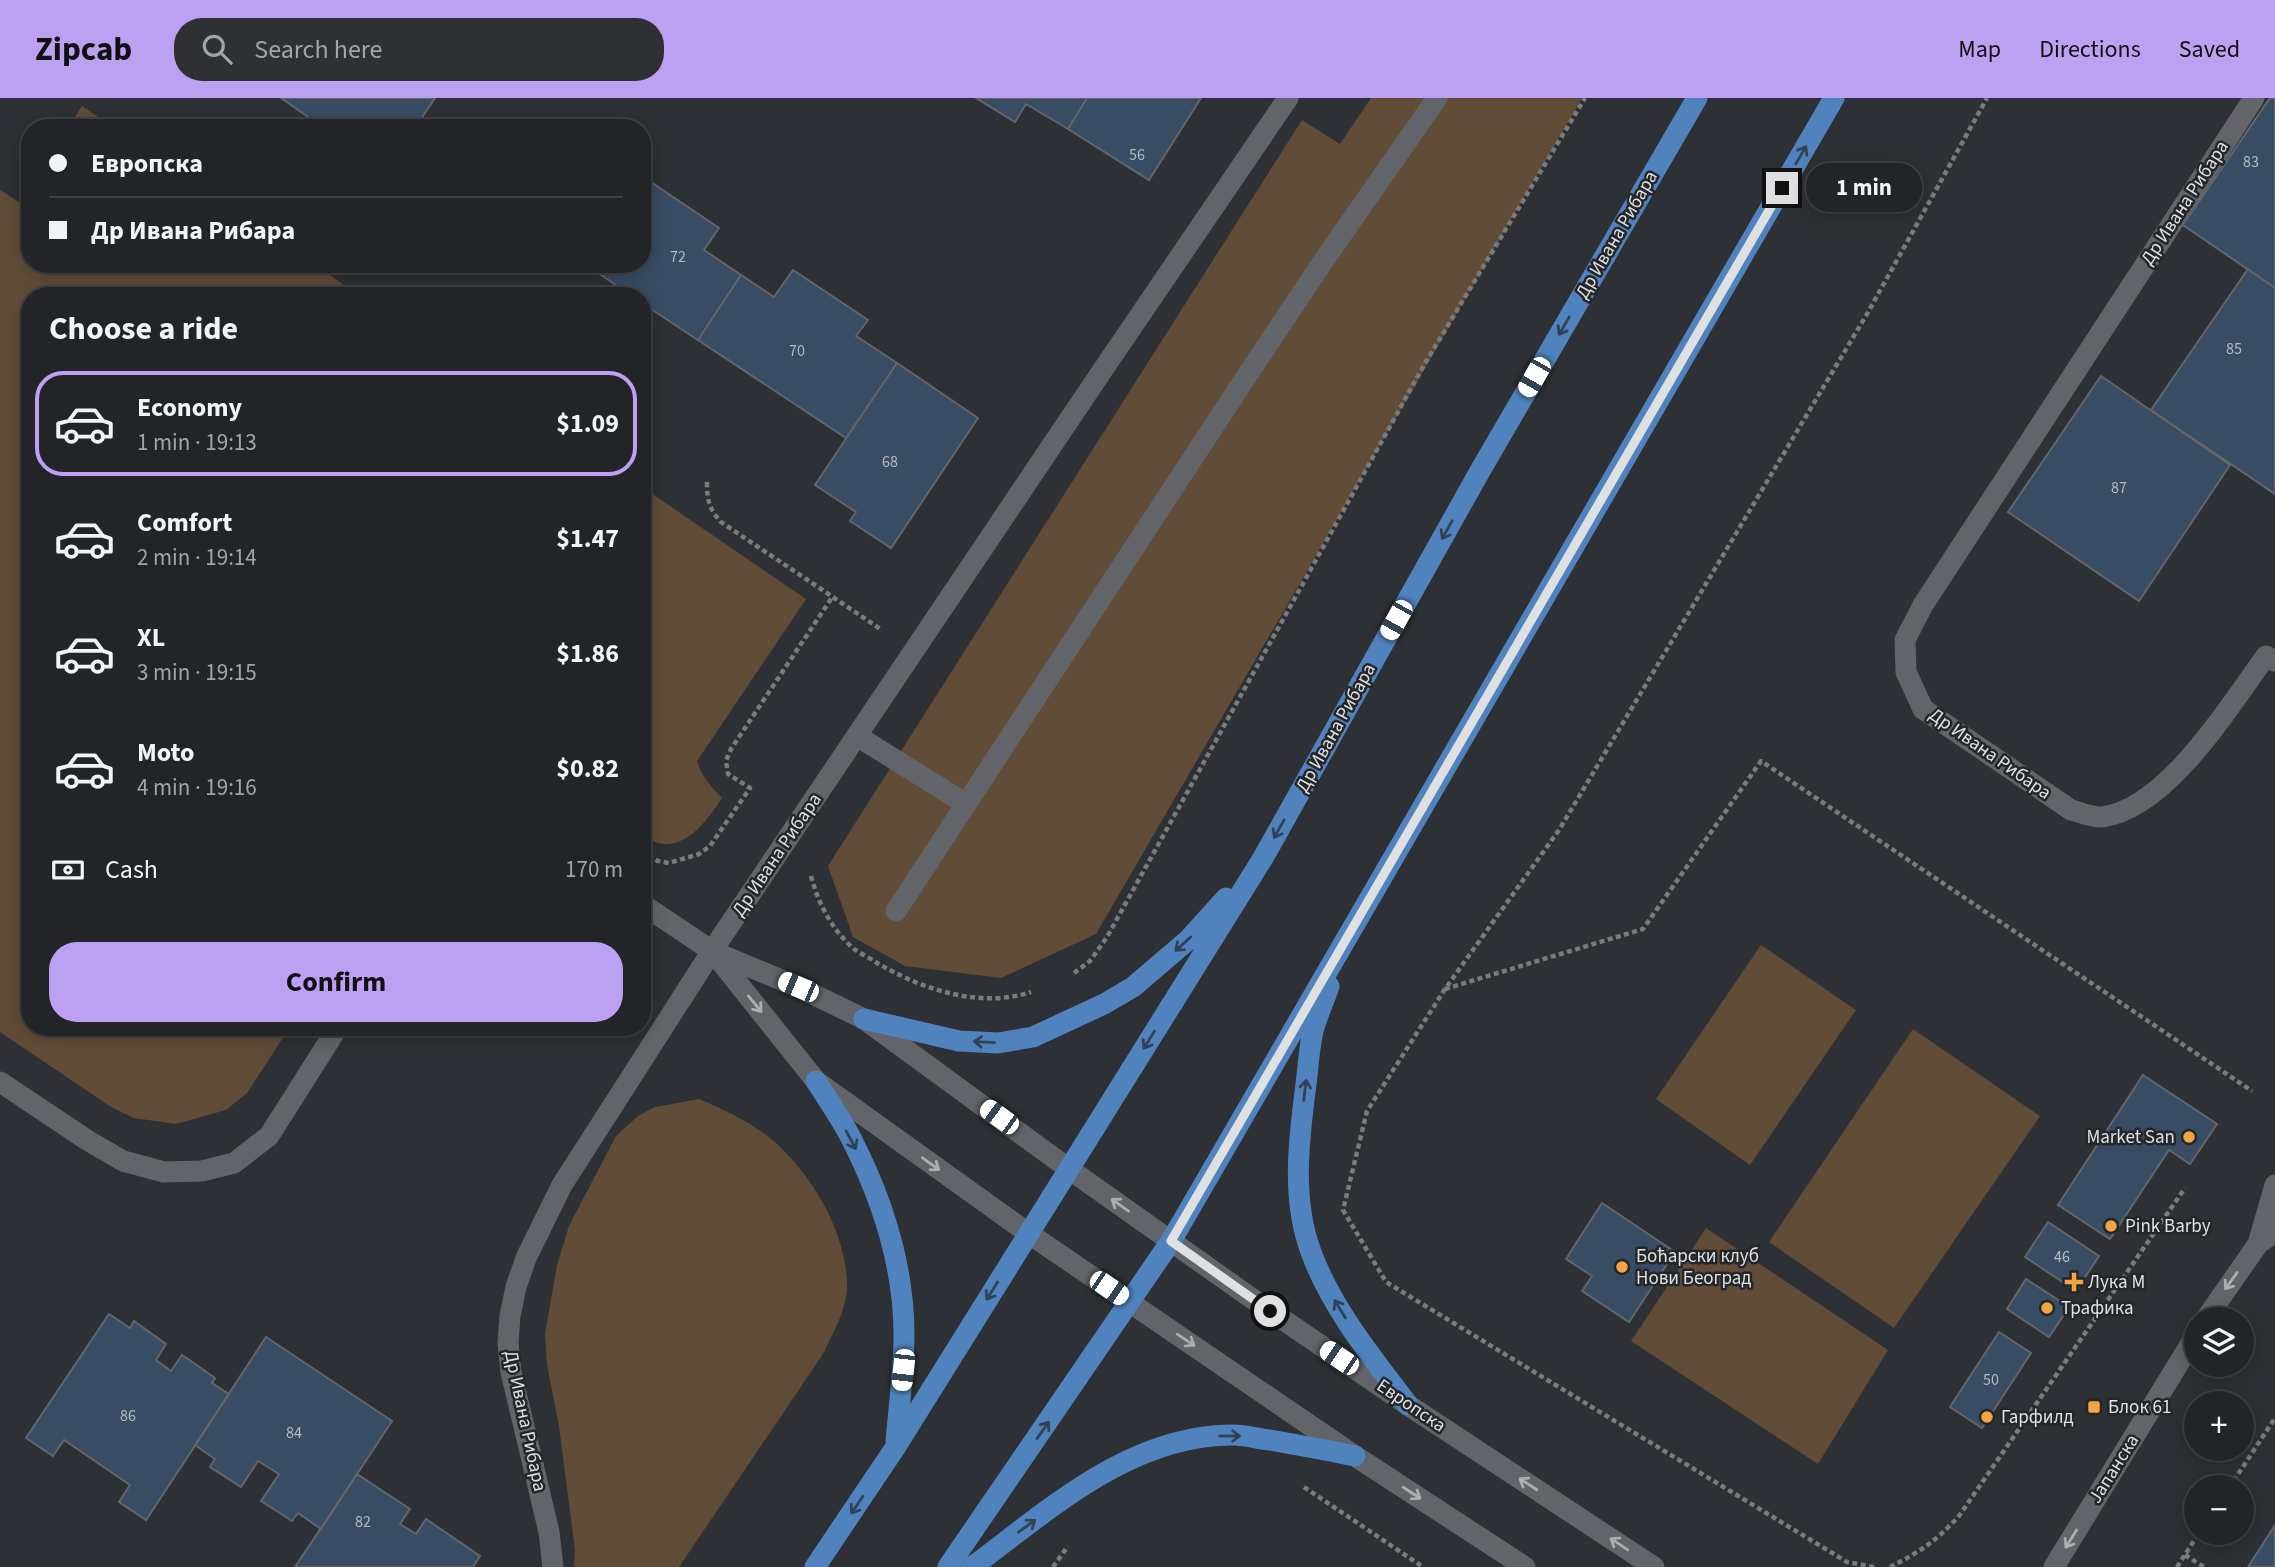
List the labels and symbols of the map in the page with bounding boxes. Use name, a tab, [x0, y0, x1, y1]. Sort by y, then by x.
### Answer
street label: Др Ивана Рибара	[2135, 135, 2235, 271]
house number: 56	[1129, 144, 1145, 166]
one-way arrow	[1794, 145, 1808, 165]
house number: 83	[2243, 151, 2259, 173]
callout: 1 min	[1806, 164, 1922, 212]
street label: Др Ивана Рибара	[1569, 166, 1665, 304]
route end	[1766, 172, 1798, 204]
house number: 72	[670, 246, 686, 268]
one-way arrow	[1557, 316, 1571, 336]
house number: 85	[2226, 338, 2242, 360]
house number: 70	[789, 340, 805, 362]
car	[1515, 354, 1554, 400]
house number: 68	[882, 451, 898, 473]
house number: 87	[2111, 477, 2127, 499]
one-way arrow	[1440, 519, 1453, 540]
car	[1377, 597, 1416, 643]
street label: Др Ивана Рибара	[1289, 659, 1383, 797]
street label: Др Ивана Рибара	[1923, 702, 2057, 806]
street label: Др Ивана Рибара	[726, 788, 828, 922]
one-way arrow	[1272, 819, 1286, 839]
one-way arrow	[1175, 935, 1192, 952]
car	[775, 969, 822, 1005]
one-way arrow	[747, 994, 763, 1012]
one-way arrow	[1141, 1030, 1155, 1050]
one-way arrow	[973, 1035, 996, 1048]
one-way arrow	[1298, 1080, 1311, 1102]
car	[976, 1096, 1023, 1138]
place label: Market San	[2086, 1124, 2175, 1151]
one-way arrow	[844, 1129, 858, 1149]
marker: Market San	[2181, 1129, 2197, 1145]
one-way arrow	[921, 1157, 940, 1171]
one-way arrow	[1111, 1198, 1130, 1212]
place label: Pink Barby	[2125, 1213, 2211, 1240]
marker: Pink Barby	[2103, 1218, 2119, 1234]
place label: Боћарски клуб Нови Београд	[1636, 1243, 1759, 1292]
house number: 46	[2054, 1246, 2070, 1268]
marker: Боћарски клуб Нови Београд	[1614, 1259, 1630, 1275]
car	[1086, 1268, 1133, 1308]
place label: Лука М	[2088, 1269, 2145, 1296]
one-way arrow	[2224, 1271, 2238, 1290]
marker: Лука М	[2066, 1274, 2082, 1290]
one-way arrow	[985, 1281, 999, 1301]
route start	[1254, 1295, 1286, 1327]
place label: Трафика	[2061, 1295, 2134, 1322]
one-way arrow	[1333, 1299, 1347, 1319]
marker: Трафика	[2039, 1300, 2055, 1316]
one-way arrow	[1176, 1333, 1195, 1347]
car	[1316, 1338, 1363, 1378]
street label: Др Ивана Рибара	[497, 1348, 553, 1494]
car	[891, 1348, 916, 1392]
house number: 50	[1983, 1369, 1999, 1391]
street label: Европска	[1371, 1373, 1451, 1439]
place label: Блок 61	[2108, 1394, 2172, 1421]
marker: Блок 61	[2086, 1399, 2102, 1415]
place label: Гарфилд	[2001, 1404, 2074, 1431]
house number: 86	[120, 1405, 136, 1427]
marker: Гарфилд	[1979, 1409, 1995, 1425]
one-way arrow	[1036, 1421, 1050, 1440]
house number: 84	[286, 1422, 302, 1444]
one-way arrow	[1219, 1429, 1242, 1443]
street label: Јапанска	[2082, 1429, 2146, 1509]
one-way arrow	[1519, 1477, 1538, 1491]
one-way arrow	[1401, 1486, 1421, 1500]
one-way arrow	[850, 1494, 864, 1514]
house number: 82	[355, 1511, 371, 1533]
one-way arrow	[1017, 1519, 1036, 1534]
one-way arrow	[2064, 1529, 2078, 1549]
one-way arrow	[1610, 1537, 1630, 1551]

